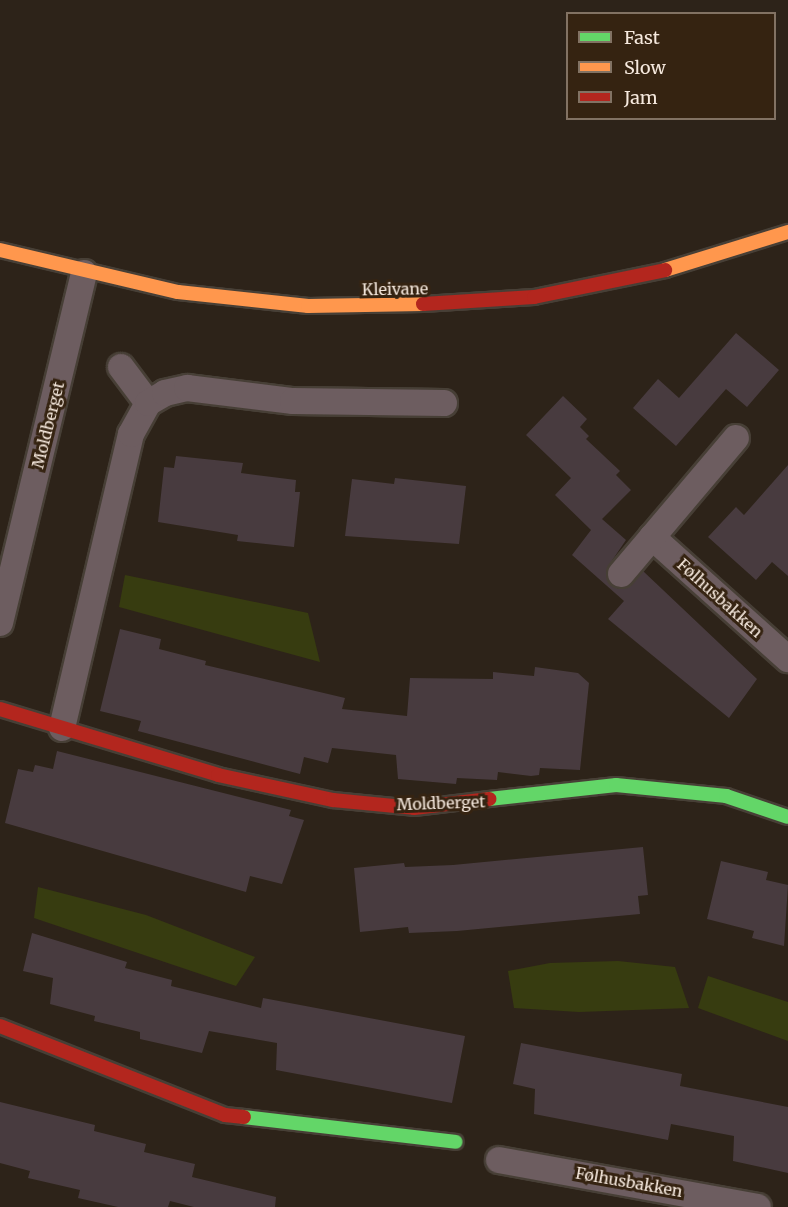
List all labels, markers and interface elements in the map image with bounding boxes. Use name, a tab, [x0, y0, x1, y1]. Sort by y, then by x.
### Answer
legend	[566, 12, 776, 120]
text: Fast	[624, 26, 660, 49]
text: Slow	[624, 56, 666, 79]
text: Jam	[624, 86, 658, 109]
street label: Kleivane	[362, 279, 428, 299]
street label: Moldberget	[28, 380, 68, 470]
street label: Følhusbakken	[673, 555, 767, 641]
street label: Moldberget	[396, 792, 486, 814]
street label: Følhusbakken	[574, 1163, 684, 1201]

